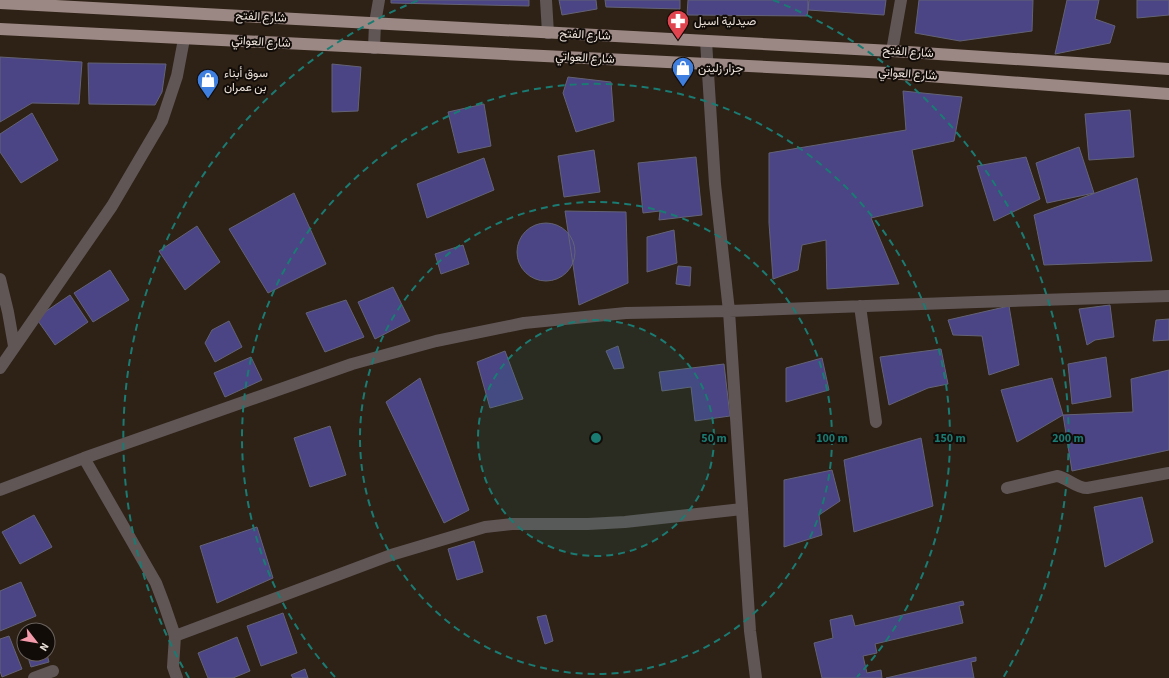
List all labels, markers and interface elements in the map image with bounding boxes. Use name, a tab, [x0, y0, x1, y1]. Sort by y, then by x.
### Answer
street label: شارع الفتح	[235, 7, 287, 27]
pharmacy icon: صيدلية اسيل	[665, 8, 691, 41]
place label: صيدلية اسيل	[694, 13, 756, 30]
street label: شارع الفتح	[559, 25, 611, 45]
street label: شارع العواتي	[231, 32, 291, 53]
street label: شارع الفتح	[882, 42, 934, 62]
street label: شارع العواتي	[555, 48, 615, 69]
shop icon: جزار زليتن	[670, 55, 696, 88]
place label: جزار زليتن	[698, 60, 743, 77]
street label: شارع العواتي	[878, 63, 938, 86]
place label: سوق أبناء بن عمران	[224, 65, 268, 96]
shop icon: سوق أبناء بن عمران	[195, 67, 221, 100]
text: 50 m	[701, 430, 727, 447]
text: 100 m	[816, 430, 848, 447]
text: 150 m	[934, 430, 966, 447]
text: 200 m	[1052, 430, 1084, 447]
centre of rings	[589, 431, 603, 445]
north arrow	[16, 622, 56, 662]
text: N	[36, 640, 52, 654]

